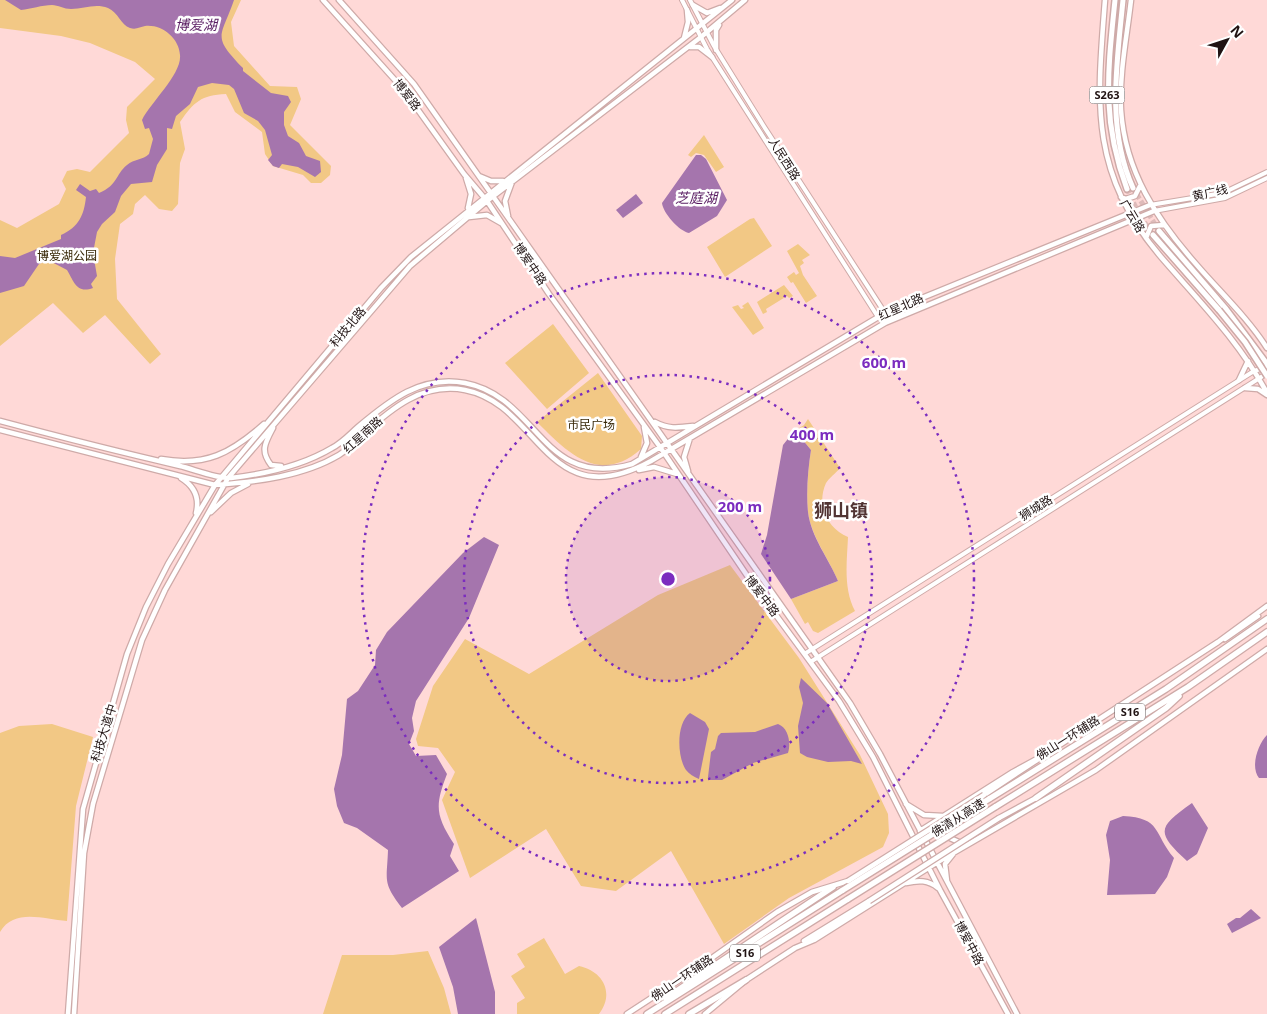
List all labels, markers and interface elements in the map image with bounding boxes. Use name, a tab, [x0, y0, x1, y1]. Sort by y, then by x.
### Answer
water label: 博爱湖	[175, 15, 219, 34]
north arrow	[1202, 15, 1252, 65]
text: N	[1226, 21, 1248, 42]
street label: 博爱路	[390, 75, 425, 114]
road number: S263	[1090, 86, 1124, 104]
street label: 人民西路	[764, 134, 804, 184]
street label: 黄广线	[1190, 180, 1229, 205]
water label: 芝庭湖	[675, 188, 719, 207]
street label: 广云路	[1116, 196, 1149, 236]
street label: 博爱中路	[510, 239, 551, 288]
park label: 博爱湖公园	[37, 247, 97, 264]
street label: 红星北路	[875, 289, 926, 324]
street label: 科技北路	[326, 303, 370, 351]
text: 600 m	[862, 352, 906, 372]
street label: 红星南路	[339, 412, 386, 457]
park label: 市民广场	[567, 416, 615, 433]
text: 400 m	[790, 424, 834, 444]
street label: 狮城路	[1016, 491, 1056, 524]
text: 200 m	[718, 496, 762, 516]
district label: 狮山镇	[814, 498, 868, 522]
centre of rings	[659, 570, 677, 588]
street label: 博爱中路	[741, 571, 784, 620]
street label: 科技大道中	[87, 702, 120, 764]
road number: S16	[1115, 704, 1145, 720]
street label: 佛山一环辅路	[1033, 711, 1103, 764]
street label: 佛清从高速	[928, 794, 988, 841]
street label: 博爱中路	[951, 918, 988, 968]
road number: S16	[730, 944, 760, 961]
street label: 佛山一环辅路	[647, 950, 716, 1005]

